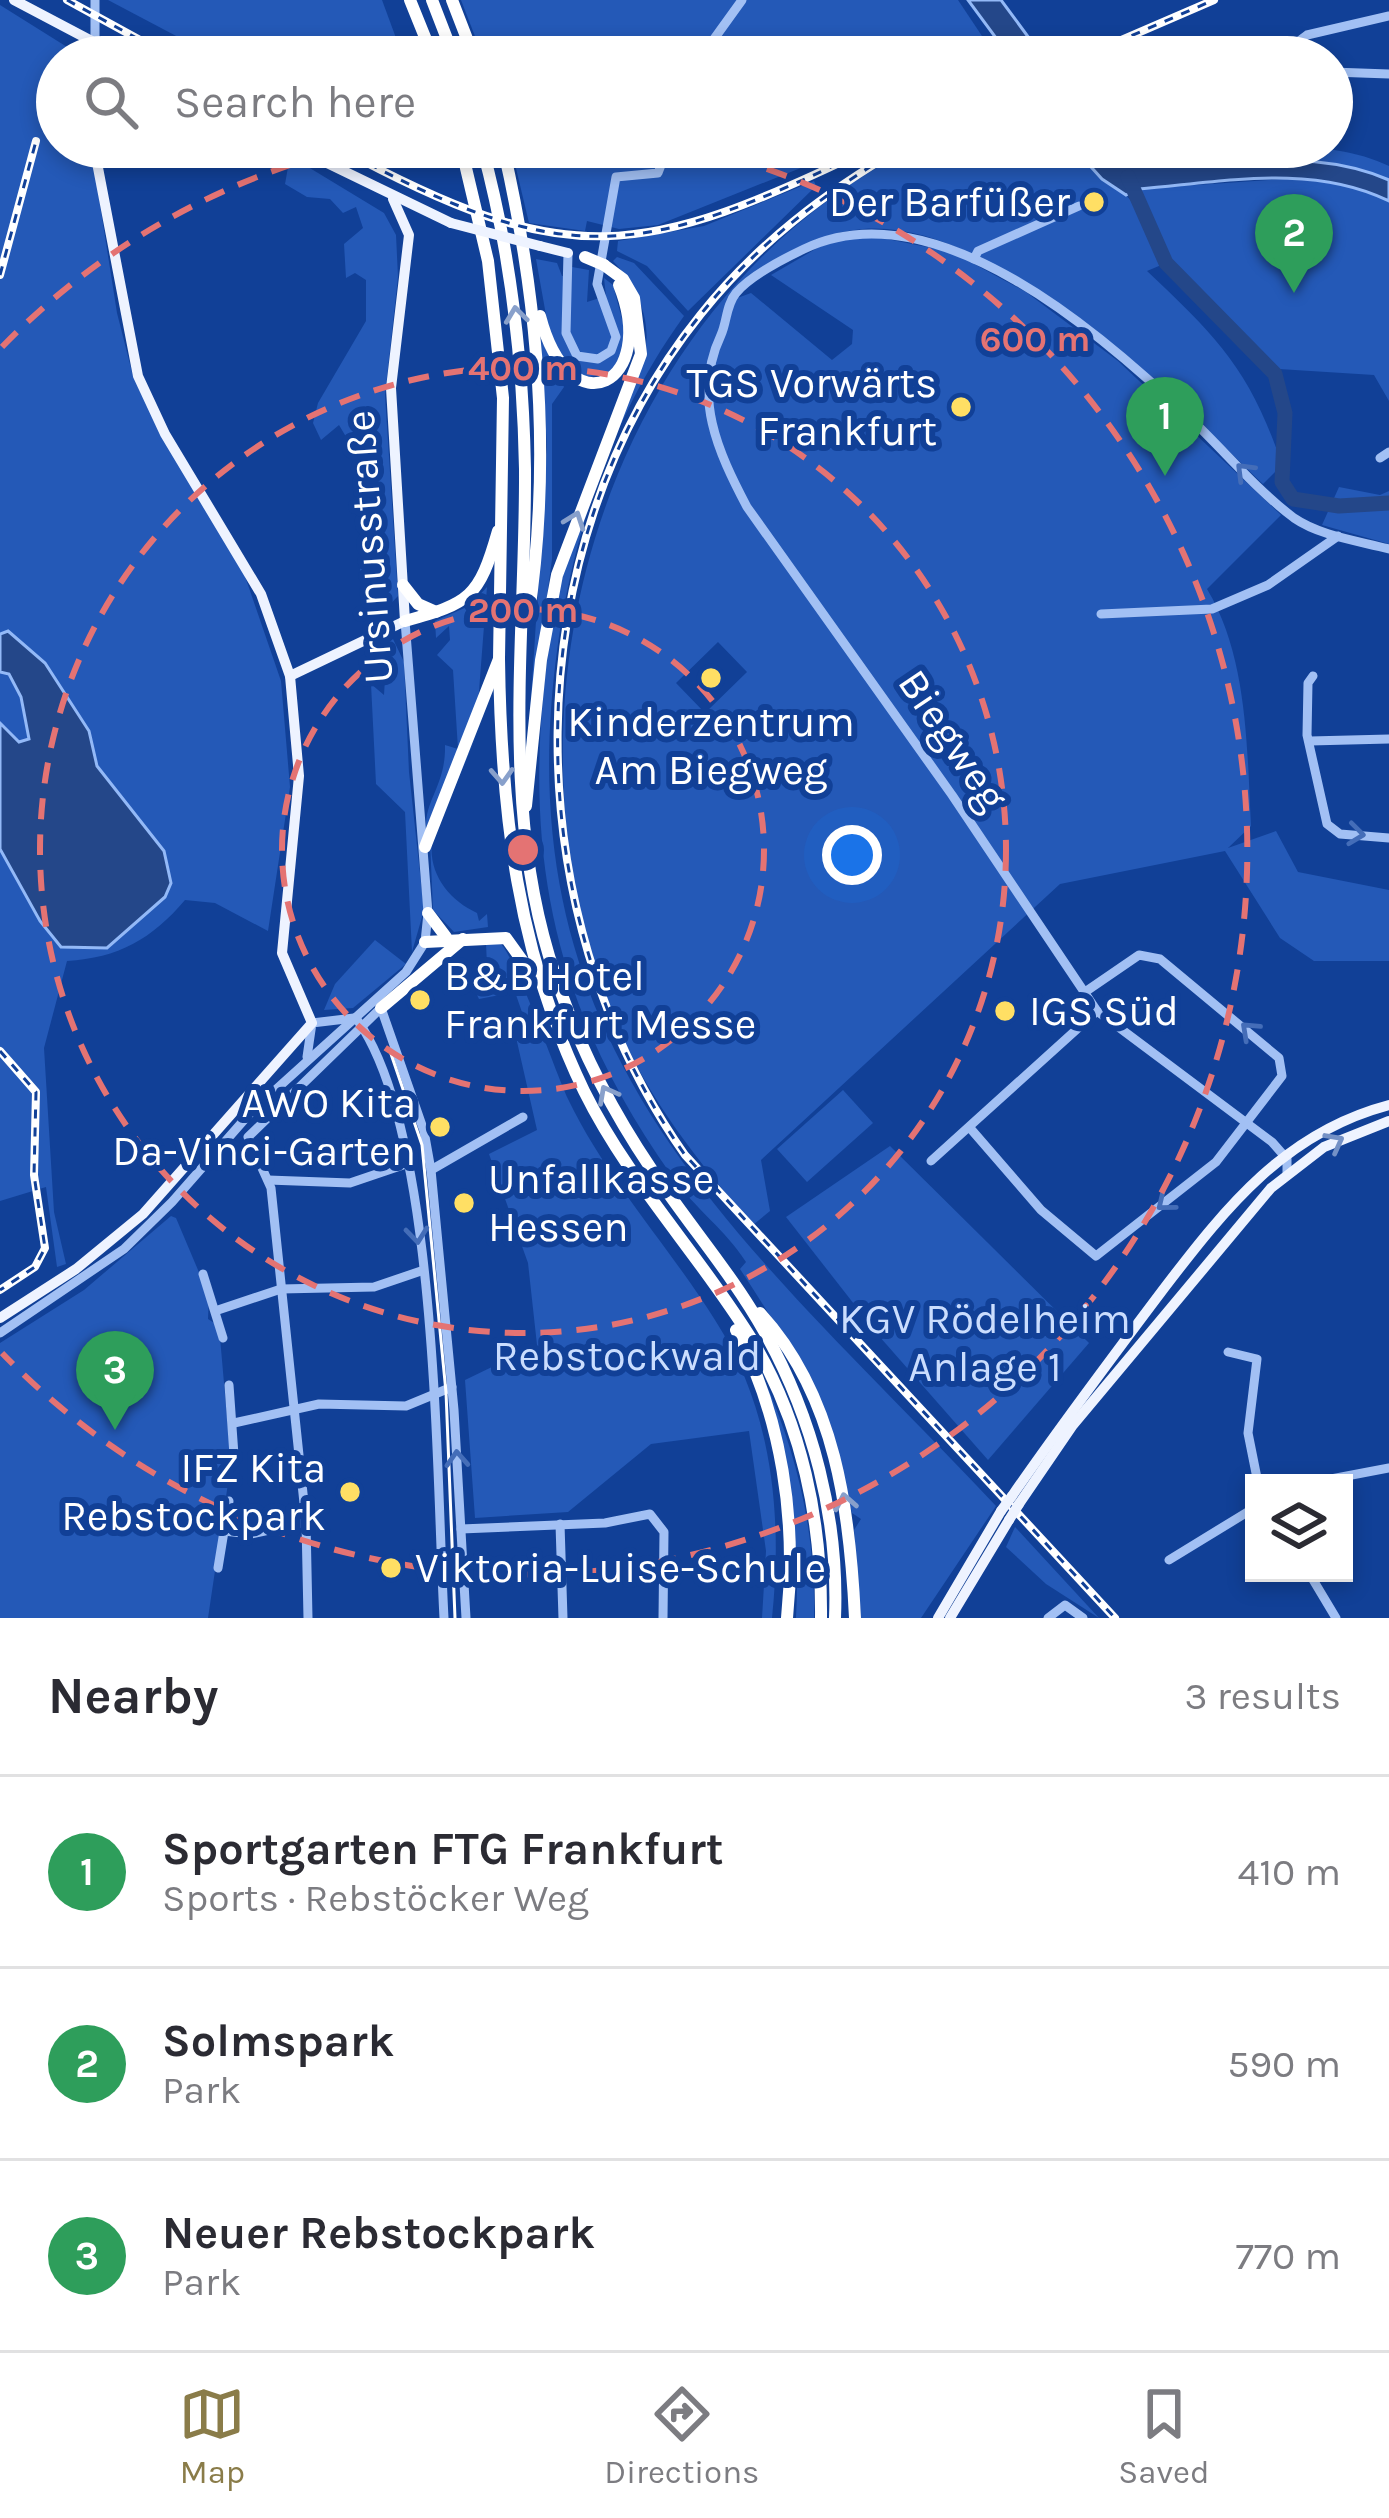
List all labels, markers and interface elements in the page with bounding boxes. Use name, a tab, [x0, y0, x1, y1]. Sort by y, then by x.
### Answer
search box	[36, 36, 1353, 168]
icon: search	[78, 69, 144, 135]
text: Search here	[174, 76, 416, 128]
place label: Der Barfüßer	[829, 177, 1071, 227]
marker: Der Barfüßer	[1081, 189, 1107, 215]
pin: 2	[1255, 194, 1333, 293]
one-way arrow	[503, 305, 529, 324]
text: 600 m	[980, 318, 1090, 360]
text: 400 m	[468, 347, 578, 389]
place label: TGS Vorwärts Frankfurt	[687, 358, 937, 456]
pin: 1	[1126, 377, 1204, 476]
marker: TGS Vorwärts Frankfurt	[948, 394, 974, 420]
street label: Ursinusstraße	[335, 409, 403, 685]
one-way arrow	[1236, 463, 1258, 485]
one-way arrow	[561, 511, 585, 532]
text: 200 m	[468, 589, 578, 631]
street label: Biegweg	[888, 660, 1019, 820]
marker: Kinderzentrum Am Biegweg	[698, 665, 724, 691]
place label: Kinderzentrum Am Biegweg	[567, 697, 855, 795]
one-way arrow	[489, 767, 515, 786]
one-way arrow	[1346, 821, 1366, 847]
your location	[822, 825, 882, 885]
centre of rings	[502, 829, 544, 871]
place label: B&B Hotel Frankfurt Messe	[444, 951, 756, 1049]
place label: IGS Süd	[1029, 986, 1179, 1036]
marker: B&B Hotel Frankfurt Messe	[407, 987, 433, 1013]
marker: IGS Süd	[992, 998, 1018, 1024]
one-way arrow	[1241, 1023, 1263, 1045]
place label: AWO Kita Da-Vinci-Garten	[112, 1078, 416, 1176]
one-way arrow	[598, 1086, 621, 1107]
marker: AWO Kita Da-Vinci-Garten	[427, 1114, 453, 1140]
one-way arrow	[1323, 1134, 1345, 1157]
place label: Unfallkasse Hessen	[488, 1154, 714, 1252]
one-way arrow	[1157, 1189, 1179, 1211]
marker: Unfallkasse Hessen	[451, 1190, 477, 1216]
one-way arrow	[404, 1226, 429, 1245]
park label: KGV Rödelheim Anlage 1	[839, 1294, 1131, 1392]
pin: 3	[76, 1331, 154, 1430]
park label: Rebstockwald	[493, 1331, 761, 1381]
place label: IFZ Kita Rebstockpark	[61, 1443, 326, 1541]
one-way arrow	[444, 1449, 470, 1468]
map controls	[1245, 1474, 1353, 1582]
button: layers	[1245, 1474, 1353, 1582]
marker: IFZ Kita Rebstockpark	[337, 1479, 363, 1505]
one-way arrow	[833, 1492, 859, 1512]
place label: Viktoria-Luise-Schule	[415, 1543, 826, 1593]
marker: Viktoria-Luise-Schule	[378, 1555, 404, 1581]
text: Nearby	[48, 1666, 218, 1726]
text: 3 results	[1184, 1673, 1341, 1719]
text: Sportgarten FTG Frankfurt	[162, 1823, 724, 1875]
text: 1	[80, 1849, 94, 1895]
text: 410 m	[1237, 1849, 1341, 1895]
text: Sports · Rebstöcker Weg	[162, 1875, 589, 1921]
text: Solmspark	[162, 2015, 394, 2067]
text: 2	[75, 2041, 99, 2087]
text: 590 m	[1227, 2041, 1341, 2087]
text: Park	[162, 2067, 241, 2113]
text: Neuer Rebstockpark	[162, 2207, 595, 2259]
text: 3	[75, 2233, 99, 2279]
text: 770 m	[1235, 2233, 1341, 2279]
text: Park	[162, 2259, 241, 2305]
tab: Map	[179, 2381, 245, 2491]
tab: Directions	[604, 2381, 759, 2491]
tab: Saved	[1118, 2381, 1210, 2491]

